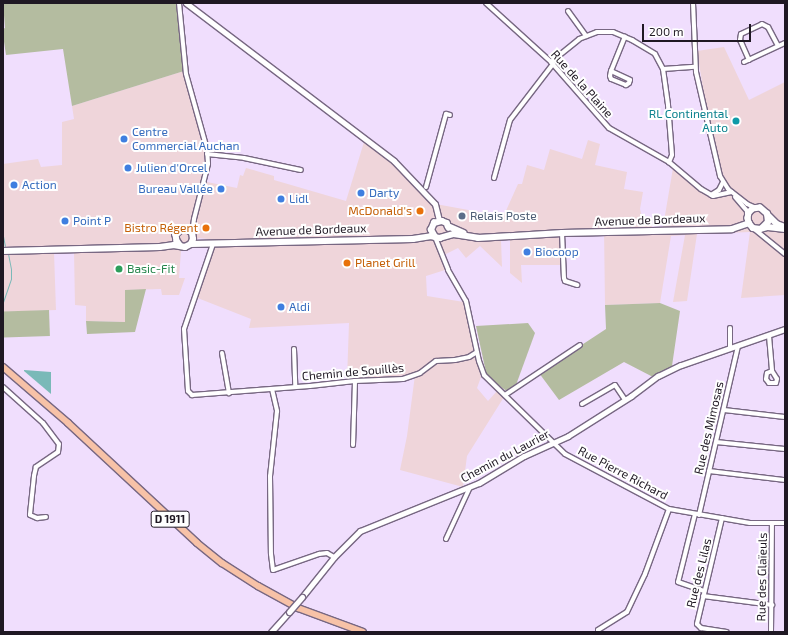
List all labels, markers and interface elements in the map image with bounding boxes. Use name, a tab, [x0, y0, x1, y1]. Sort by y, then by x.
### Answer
scale bar	[644, 16, 753, 42]
text: 200 m	[649, 24, 683, 38]
street label: Rue de la Plaine	[548, 47, 616, 121]
place label: RL Continental Auto	[648, 107, 728, 135]
marker: RL Continental Auto	[731, 116, 741, 126]
place label: Centre Commercial Auchan	[132, 125, 240, 153]
marker: Centre Commercial Auchan	[119, 134, 129, 144]
place label: Julien d'Orcel	[136, 161, 207, 175]
marker: Julien d'Orcel	[123, 163, 133, 173]
place label: Action	[22, 178, 57, 192]
marker: Action	[9, 180, 19, 190]
place label: Bureau Vallée	[138, 182, 213, 196]
marker: Bureau Vallée	[216, 184, 226, 194]
place label: Darty	[369, 186, 399, 200]
marker: Darty	[356, 188, 366, 198]
place label: Lidl	[289, 192, 309, 206]
marker: Lidl	[276, 194, 286, 204]
place label: McDonald's	[348, 204, 412, 218]
marker: McDonald's	[415, 206, 425, 216]
place label: Relais Poste	[470, 209, 537, 223]
marker: Relais Poste	[457, 211, 467, 221]
street label: Avenue de Bordeaux	[594, 211, 706, 229]
place label: Point P	[73, 214, 111, 228]
marker: Point P	[60, 216, 70, 226]
place label: Bistro Régent	[124, 221, 198, 235]
street label: Avenue de Bordeaux	[255, 221, 367, 239]
marker: Bistro Régent	[201, 223, 211, 233]
place label: Biocoop	[535, 245, 579, 259]
marker: Biocoop	[522, 247, 532, 257]
place label: Planet Grill	[355, 256, 415, 270]
marker: Planet Grill	[342, 258, 352, 268]
place label: Basic-Fit	[127, 262, 175, 276]
marker: Basic-Fit	[114, 264, 124, 274]
place label: Aldi	[289, 300, 310, 314]
marker: Aldi	[276, 302, 286, 312]
street label: Chemin de Souillès	[301, 360, 405, 384]
street label: Rue des Mimosas	[691, 380, 727, 476]
street label: Chemin du Laurier	[458, 427, 552, 485]
street label: Rue Pierre Richard	[576, 443, 670, 503]
road number: D 1911	[150, 510, 190, 528]
street label: Rue des Glaïeuls	[754, 532, 770, 622]
street label: Rue des Lilas	[683, 537, 715, 609]

